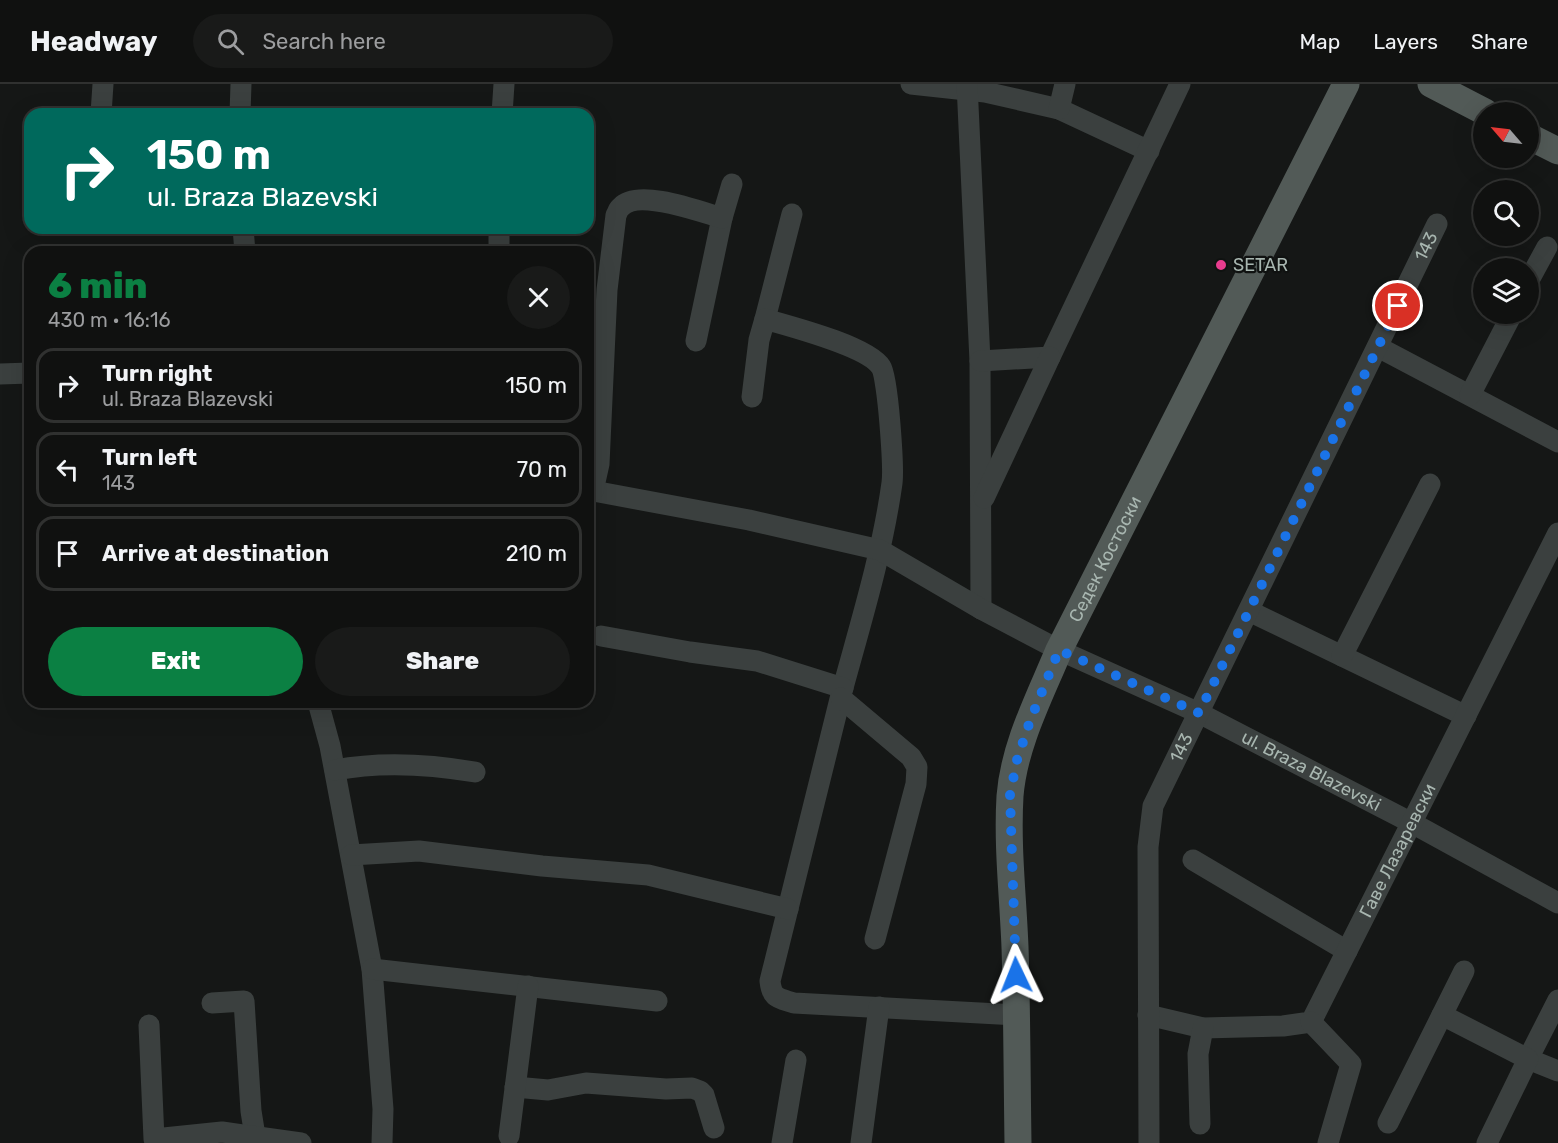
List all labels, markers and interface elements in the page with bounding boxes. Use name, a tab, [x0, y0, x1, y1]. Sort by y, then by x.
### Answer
search box	[193, 14, 613, 68]
text: Headway	[30, 25, 157, 58]
icon: search	[214, 25, 247, 58]
text: Search here	[262, 28, 386, 55]
text: Map	[1299, 29, 1340, 54]
text: Layers	[1373, 29, 1438, 54]
text: Share	[1471, 29, 1528, 54]
north arrow	[1473, 102, 1539, 168]
map controls	[1473, 102, 1539, 324]
text: 150 m	[147, 130, 271, 180]
icon: right	[48, 132, 126, 210]
button: search	[1473, 180, 1539, 246]
text: ul. Braza Blazevski	[147, 181, 378, 213]
street label: 143	[1410, 228, 1442, 265]
place label: SETAR	[1233, 254, 1288, 276]
marker: SETAR	[1214, 258, 1228, 272]
button: layers	[1473, 258, 1539, 324]
text: 6 min	[48, 264, 147, 307]
button: close	[507, 266, 570, 329]
pin	[1372, 280, 1423, 331]
icon: arrive	[1381, 289, 1414, 322]
text: 430 m · 16:16	[48, 308, 171, 332]
text: Turn right	[102, 360, 212, 387]
icon: right	[51, 369, 84, 402]
text: 150 m	[506, 372, 567, 399]
text: ul. Braza Blazevski	[102, 387, 273, 411]
text: Turn left	[102, 444, 197, 471]
icon: left	[51, 453, 84, 486]
text: 70 m	[517, 456, 567, 483]
text: 143	[102, 471, 135, 495]
street label: Седек Костоски	[1064, 492, 1146, 626]
icon: arrive	[51, 537, 84, 570]
text: Arrive at destination	[102, 540, 329, 567]
text: 210 m	[506, 540, 567, 567]
button: Exit	[48, 627, 303, 696]
button: Share	[315, 627, 570, 696]
street label: ul. Braza Blazevski	[1238, 726, 1385, 816]
street label: 143	[1165, 730, 1198, 766]
street label: Гаве Лазаревски	[1355, 780, 1441, 921]
position arrow	[984, 943, 1048, 1007]

